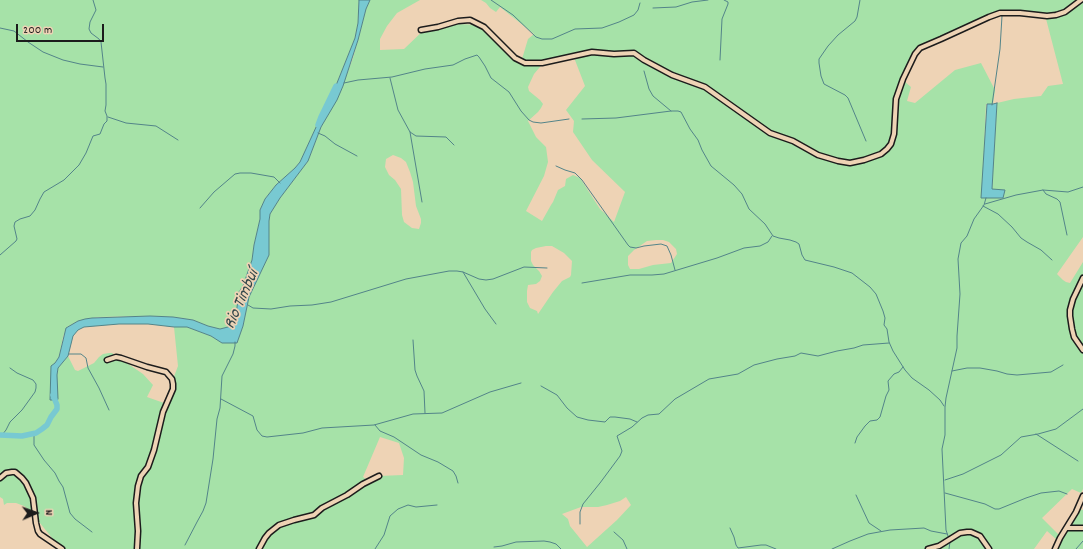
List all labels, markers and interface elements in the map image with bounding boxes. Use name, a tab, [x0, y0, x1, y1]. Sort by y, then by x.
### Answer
scale bar	[18, 16, 106, 42]
text: 200 m	[23, 22, 52, 39]
water label: Rio Timbuí	[221, 267, 265, 333]
north arrow	[16, 493, 56, 533]
text: N	[40, 510, 56, 516]

